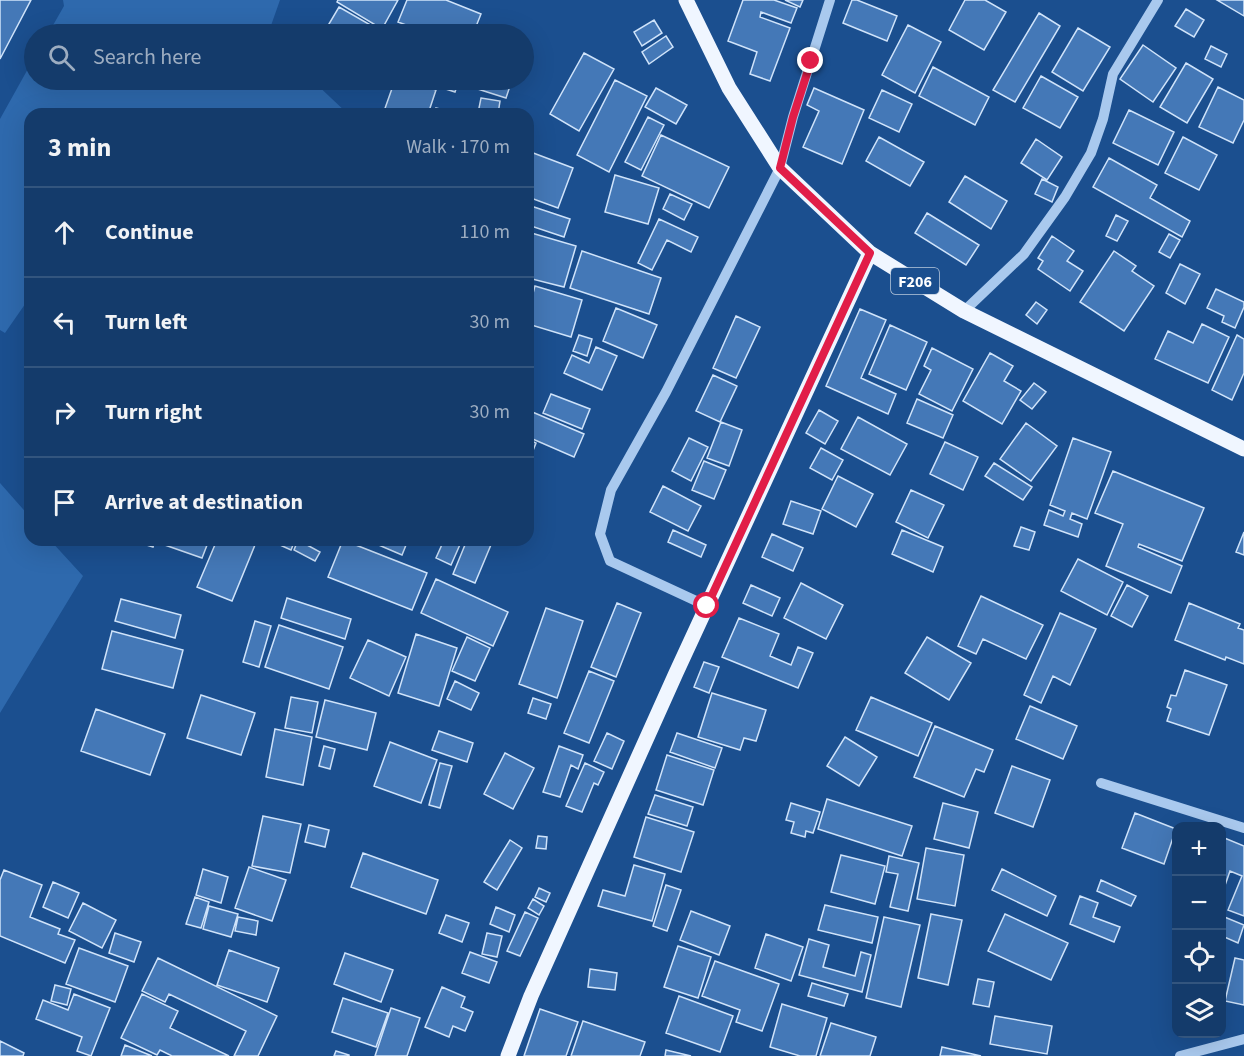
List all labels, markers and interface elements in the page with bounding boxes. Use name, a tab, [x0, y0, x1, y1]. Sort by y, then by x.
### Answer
search box	[24, 24, 534, 90]
icon: search	[45, 41, 78, 74]
text: Search here	[93, 41, 201, 73]
route end	[797, 47, 823, 73]
text: 3 min	[48, 129, 111, 166]
text: Walk · 170 m	[406, 133, 510, 161]
icon: ahead	[48, 216, 81, 249]
text: Continue	[105, 216, 194, 248]
text: 110 m	[460, 218, 510, 246]
road number: F206	[891, 268, 939, 294]
icon: left	[48, 306, 81, 339]
text: Turn left	[105, 306, 187, 338]
text: 30 m	[470, 308, 510, 336]
icon: right	[48, 396, 81, 429]
text: Turn right	[105, 396, 202, 428]
text: 30 m	[470, 398, 510, 426]
icon: arrive	[48, 486, 81, 519]
text: Arrive at destination	[105, 486, 303, 518]
route start	[693, 592, 719, 618]
map controls	[1172, 822, 1226, 1038]
button: +	[1172, 822, 1226, 876]
button: −	[1172, 876, 1226, 930]
button: locate	[1172, 930, 1226, 984]
button: layers	[1172, 984, 1226, 1038]

